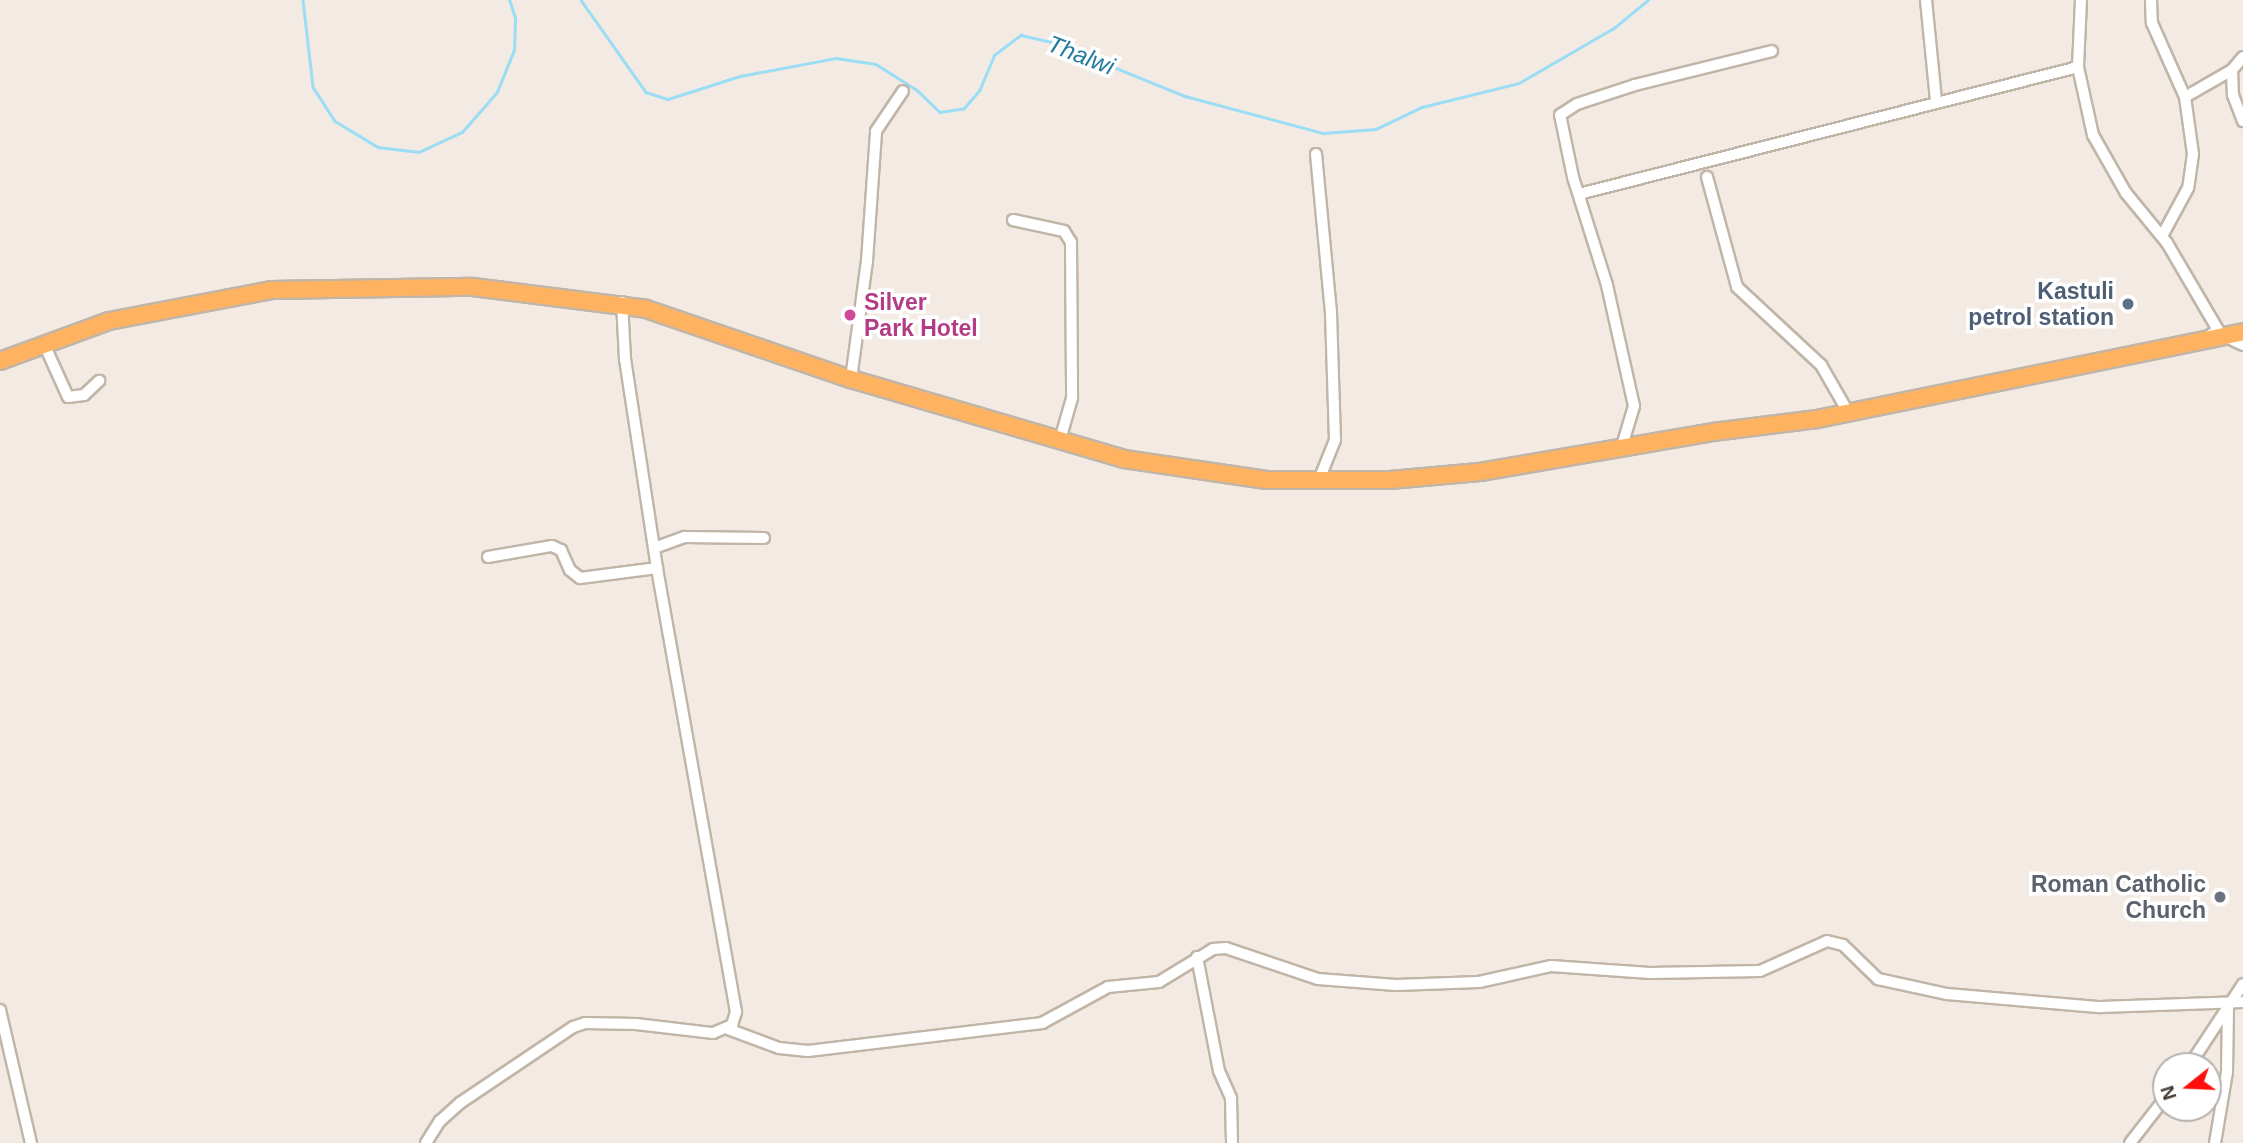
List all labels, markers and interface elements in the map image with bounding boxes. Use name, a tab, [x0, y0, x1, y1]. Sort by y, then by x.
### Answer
water label: Thalwi	[1043, 29, 1119, 81]
place label: Kastuli petrol station	[1968, 277, 2114, 331]
place label: Silver Park Hotel	[864, 288, 978, 342]
marker: Kastuli petrol station	[2120, 296, 2136, 312]
marker: Silver Park Hotel	[842, 307, 858, 323]
place label: Roman Catholic Church	[2031, 870, 2206, 924]
marker: Roman Catholic Church	[2212, 889, 2228, 905]
north arrow	[2152, 1052, 2222, 1122]
text: N	[2156, 1083, 2181, 1103]

